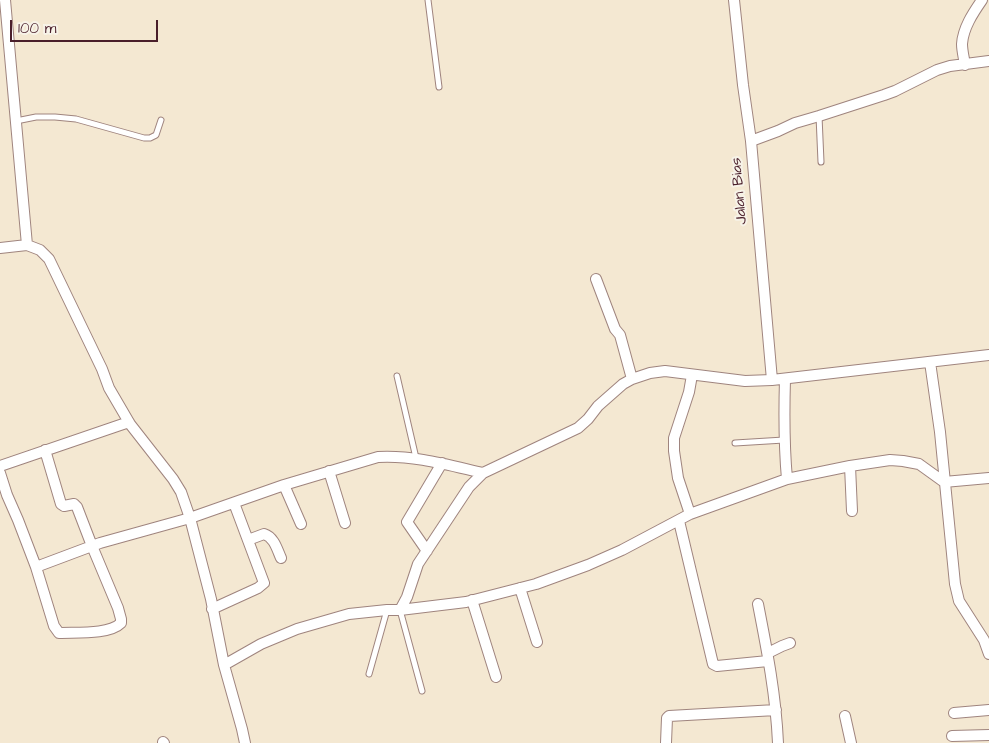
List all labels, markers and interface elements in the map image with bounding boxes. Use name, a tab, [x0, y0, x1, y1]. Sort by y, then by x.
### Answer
scale bar	[12, 10, 160, 42]
text: 100 m	[18, 18, 57, 39]
street label: Jalan Bias	[728, 157, 752, 225]

